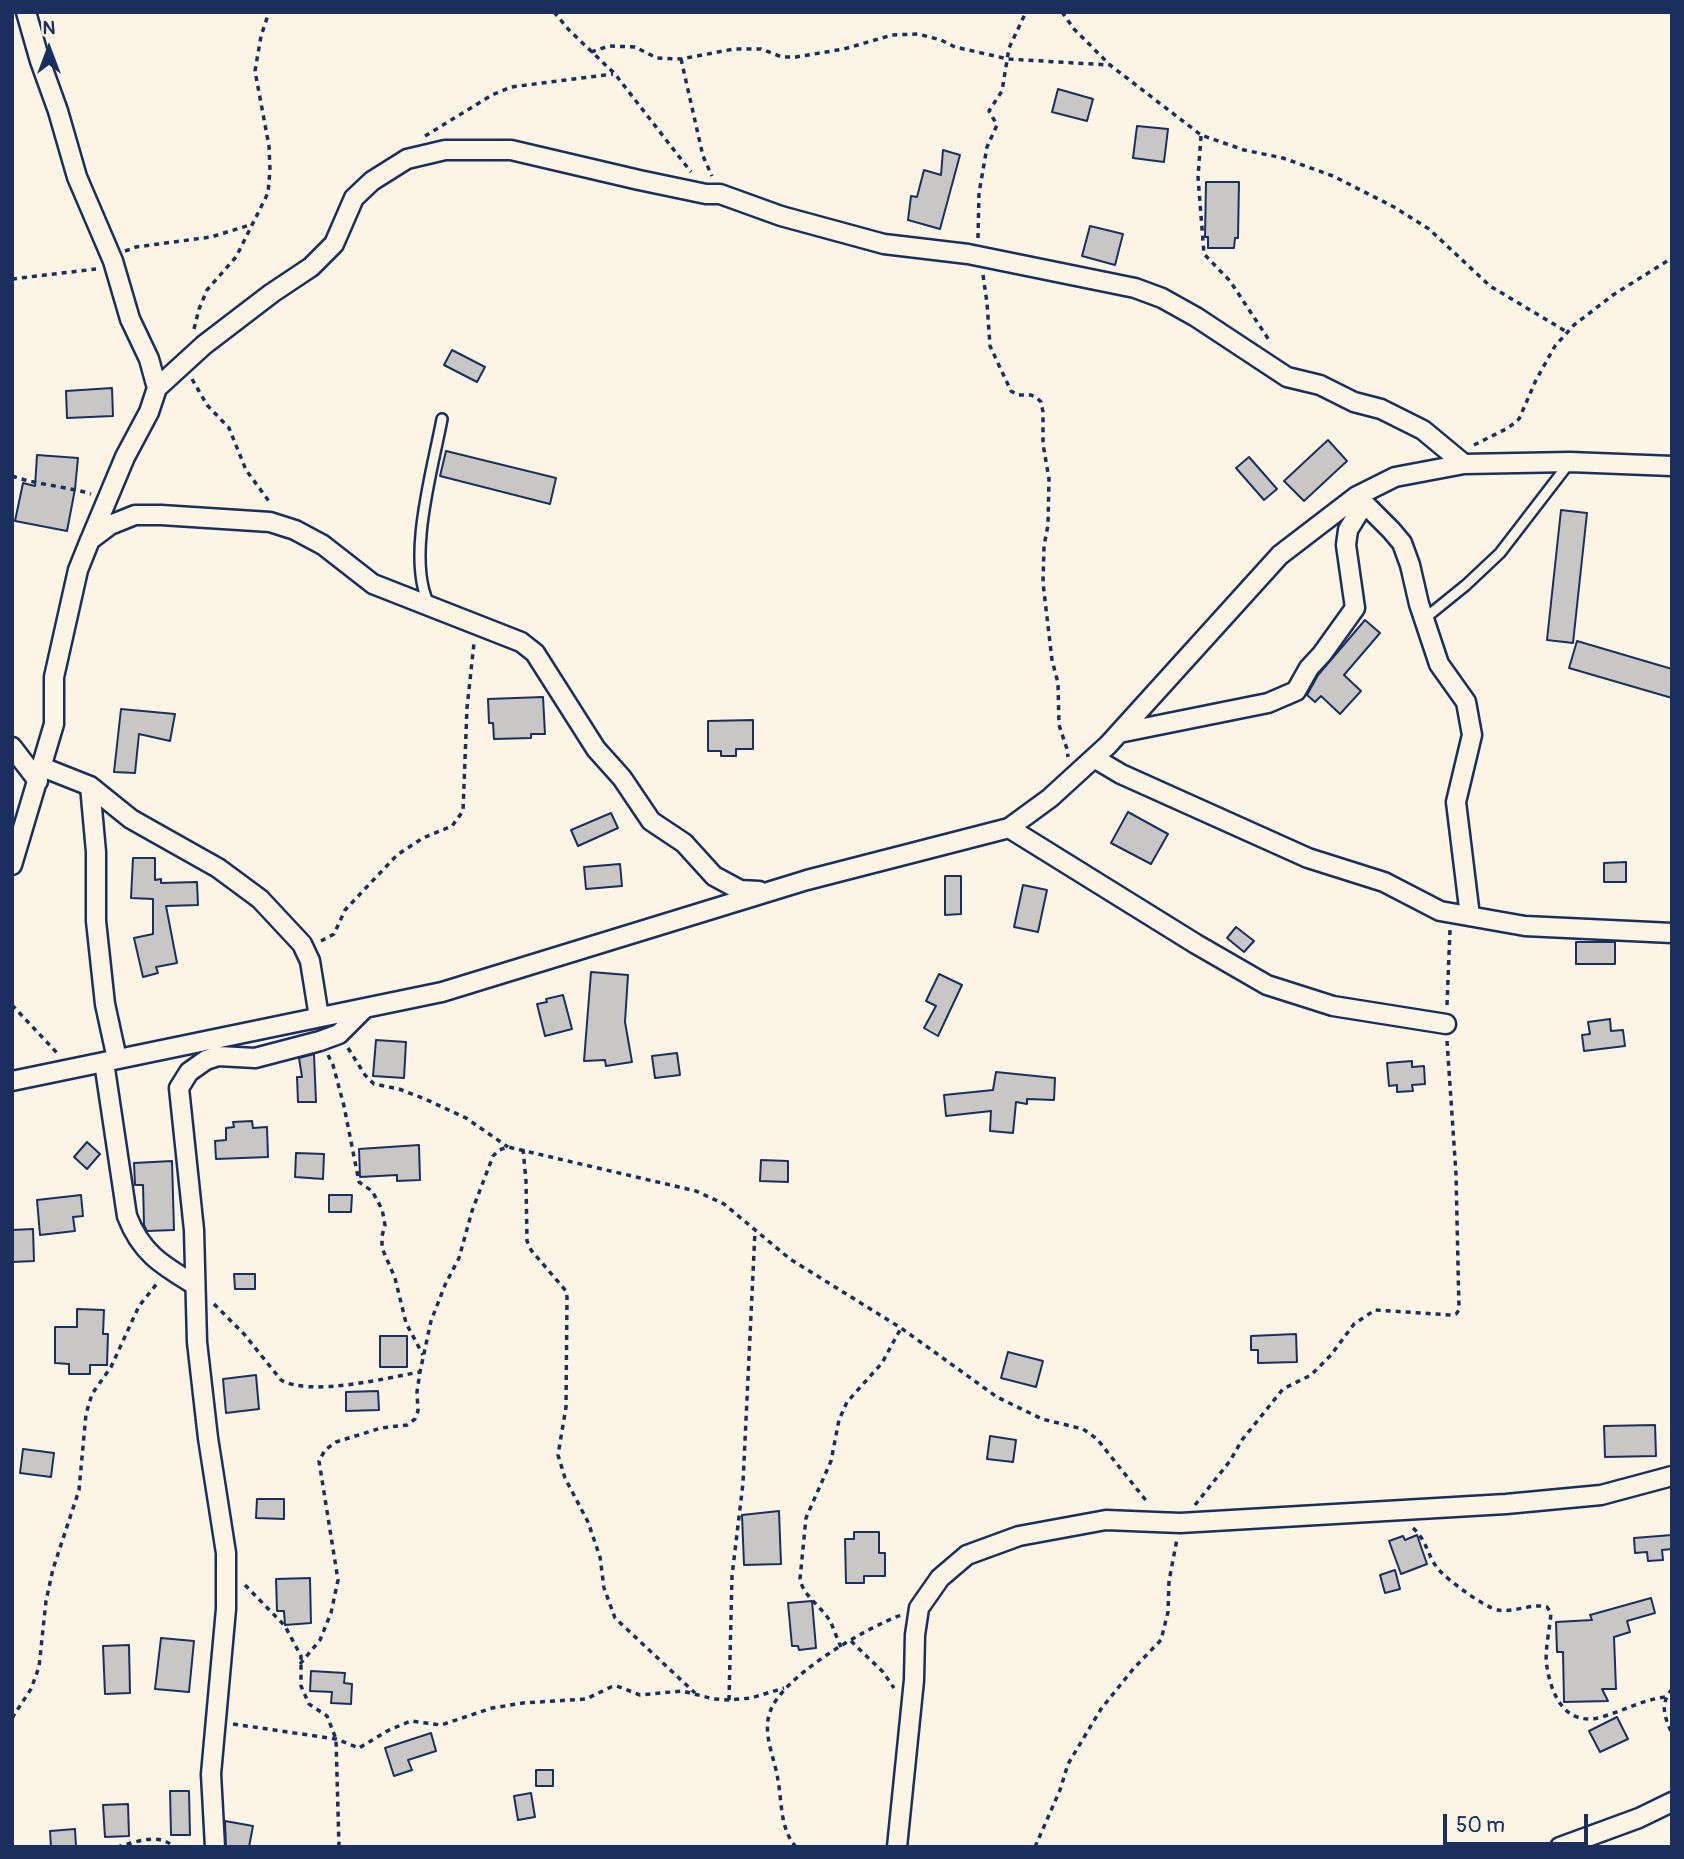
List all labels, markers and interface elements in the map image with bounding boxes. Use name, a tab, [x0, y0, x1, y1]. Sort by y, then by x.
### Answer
north arrow	[14, 14, 84, 84]
text: N	[43, 16, 55, 40]
scale bar	[1446, 1800, 1591, 1844]
text: 50 m	[1456, 1812, 1505, 1839]

